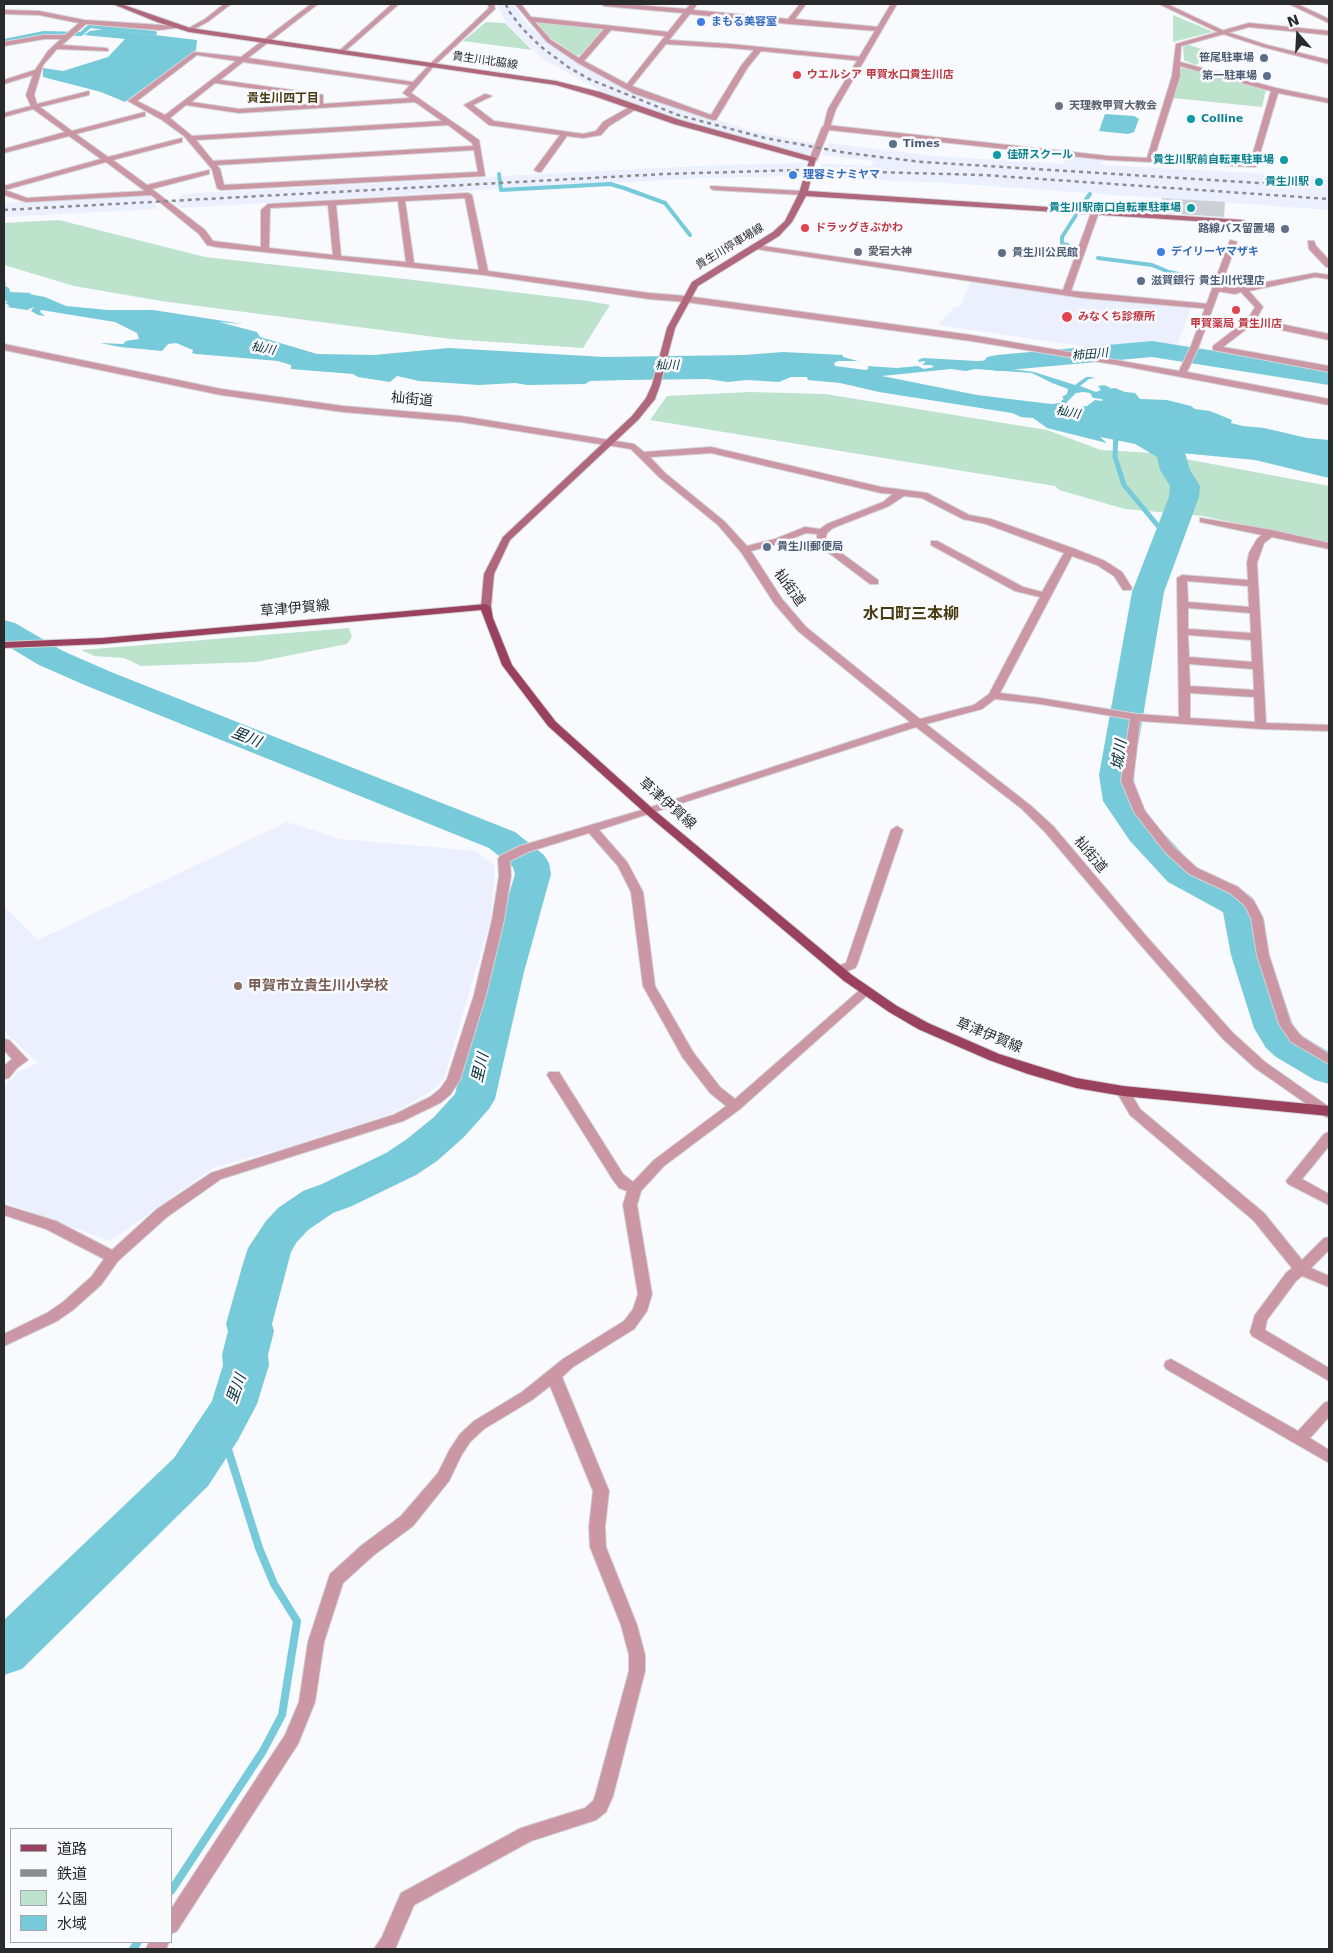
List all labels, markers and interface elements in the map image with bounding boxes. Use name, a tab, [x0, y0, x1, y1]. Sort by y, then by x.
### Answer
north arrow	[1273, 10, 1323, 60]
text: N	[1285, 11, 1301, 30]
place label: まもる美容室	[711, 15, 777, 29]
marker: まもる美容室	[695, 16, 707, 28]
street label: 貴生川北脇線	[451, 50, 519, 72]
place label: 笹尾駐車場	[1199, 51, 1254, 65]
marker: 笹尾駐車場	[1258, 52, 1270, 64]
place label: ウエルシア 甲賀水口貴生川店	[807, 68, 954, 82]
marker: ウエルシア 甲賀水口貴生川店	[791, 69, 803, 81]
place label: 第一駐車場	[1202, 69, 1257, 83]
marker: 第一駐車場	[1261, 70, 1273, 82]
district label: 貴生川四丁目	[247, 92, 319, 106]
place label: 天理教甲賀大教会	[1069, 99, 1157, 113]
marker: 天理教甲賀大教会	[1053, 100, 1065, 112]
place label: Colline	[1201, 112, 1243, 126]
marker: Colline	[1185, 113, 1197, 125]
place label: Times	[903, 137, 940, 151]
marker: Times	[887, 138, 899, 150]
place label: 佳研スクール	[1007, 148, 1073, 162]
marker: 佳研スクール	[991, 149, 1003, 161]
place label: 貴生川駅前自転車駐車場	[1153, 153, 1274, 167]
marker: 貴生川駅前自転車駐車場	[1278, 154, 1290, 166]
place label: 理容ミナミヤマ	[803, 168, 880, 182]
marker: 理容ミナミヤマ	[787, 169, 799, 181]
place label: 貴生川駅	[1265, 175, 1309, 189]
marker: 貴生川駅	[1313, 176, 1325, 188]
place label: 貴生川駅南口自転車駐車場	[1049, 201, 1181, 215]
marker: 貴生川駅南口自転車駐車場	[1185, 202, 1197, 214]
place label: ドラッグきぶかわ	[815, 221, 903, 235]
street label: 貴生川停車場線	[694, 222, 766, 272]
marker: ドラッグきぶかわ	[799, 222, 811, 234]
place label: 路線バス留置場	[1198, 222, 1275, 236]
marker: 路線バス留置場	[1279, 223, 1291, 235]
place label: 愛宕大神	[868, 245, 912, 259]
place label: デイリーヤマザキ	[1171, 245, 1259, 259]
marker: 愛宕大神	[852, 246, 864, 258]
place label: 貴生川公民館	[1012, 246, 1078, 260]
marker: デイリーヤマザキ	[1155, 246, 1167, 258]
marker: 貴生川公民館	[996, 247, 1008, 259]
place label: 滋賀銀行 貴生川代理店	[1151, 274, 1265, 288]
marker: 滋賀銀行 貴生川代理店	[1135, 275, 1147, 287]
marker: 甲賀薬局 貴生川店	[1230, 304, 1242, 316]
marker: みなくち診療所	[1060, 310, 1074, 324]
place label: みなくち診療所	[1078, 310, 1155, 324]
place label: 甲賀薬局 貴生川店	[1190, 317, 1282, 331]
water label: 杣川	[250, 340, 276, 358]
water label: 柿田川	[1071, 346, 1109, 364]
water label: 杣川	[655, 359, 679, 373]
street label: 杣街道	[390, 390, 434, 410]
water label: 杣川	[1055, 404, 1081, 422]
place label: 貴生川郵便局	[777, 540, 843, 554]
marker: 貴生川郵便局	[761, 541, 773, 553]
street label: 杣街道	[770, 566, 808, 610]
street label: 草津伊賀線	[259, 598, 331, 620]
district label: 水口町三本柳	[863, 605, 959, 625]
water label: 里川	[229, 724, 263, 752]
water label: 城川	[1109, 739, 1131, 771]
street label: 草津伊賀線	[635, 775, 699, 833]
street label: 杣街道	[1070, 834, 1110, 876]
place label: 甲賀市立貴生川小学校	[248, 978, 388, 994]
marker: 甲賀市立貴生川小学校	[232, 980, 244, 992]
street label: 草津伊賀線	[953, 1015, 1025, 1057]
water label: 里川	[469, 1051, 493, 1085]
water label: 里川	[224, 1372, 250, 1406]
legend	[10, 1828, 172, 1943]
text: 道路	[57, 1840, 87, 1858]
text: 鉄道	[57, 1865, 87, 1883]
text: 公園	[57, 1890, 87, 1908]
text: 水域	[57, 1915, 87, 1933]

